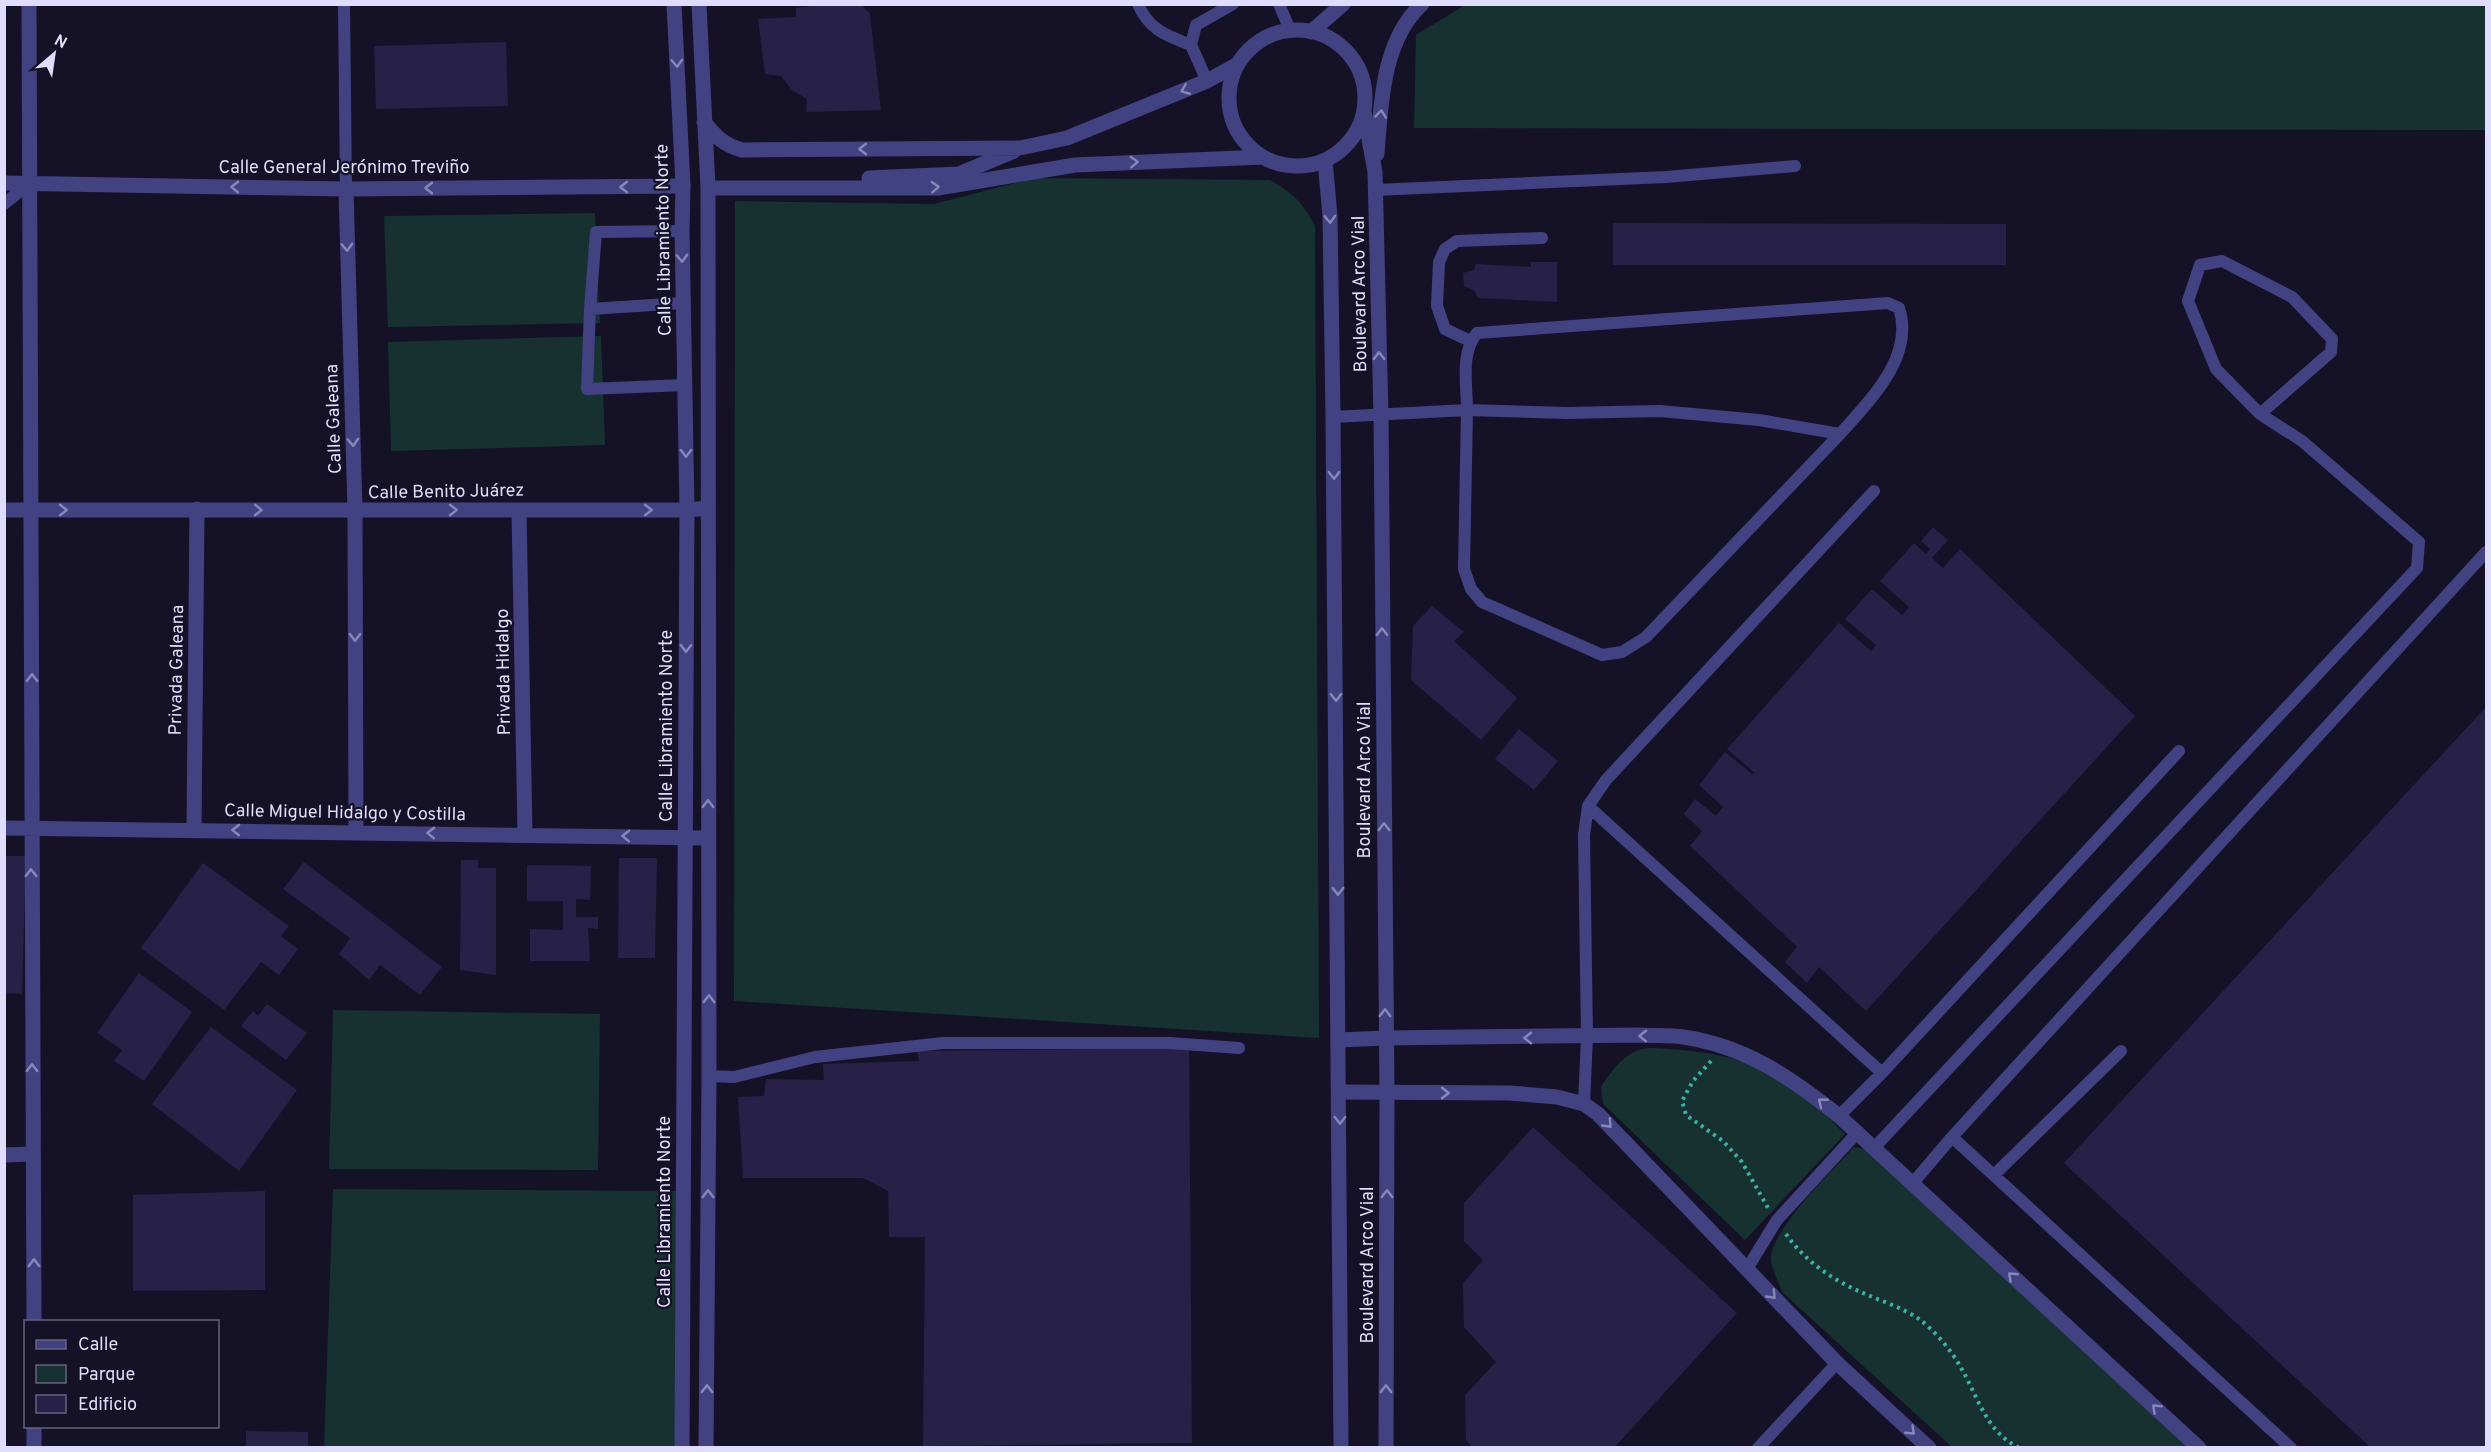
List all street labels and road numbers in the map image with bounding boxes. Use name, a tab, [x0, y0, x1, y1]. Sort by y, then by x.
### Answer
street label: Calle Libramiento Norte	[651, 144, 678, 336]
street label: Calle General Jerónimo Treviño	[219, 157, 469, 180]
street label: Boulevard Arco Vial	[1348, 215, 1373, 373]
street label: Calle Galeana	[321, 364, 348, 474]
street label: Calle Benito Juárez	[368, 480, 524, 505]
street label: Privada Galeana	[165, 604, 190, 736]
street label: Privada Hidalgo	[492, 608, 517, 736]
street label: Calle Libramiento Norte	[656, 630, 679, 822]
street label: Boulevard Arco Vial	[1354, 702, 1377, 858]
street label: Calle Miguel Hidalgo y Costilla	[224, 800, 466, 827]
street label: Calle Libramiento Norte	[654, 1116, 677, 1308]
street label: Boulevard Arco Vial	[1357, 1187, 1380, 1343]

